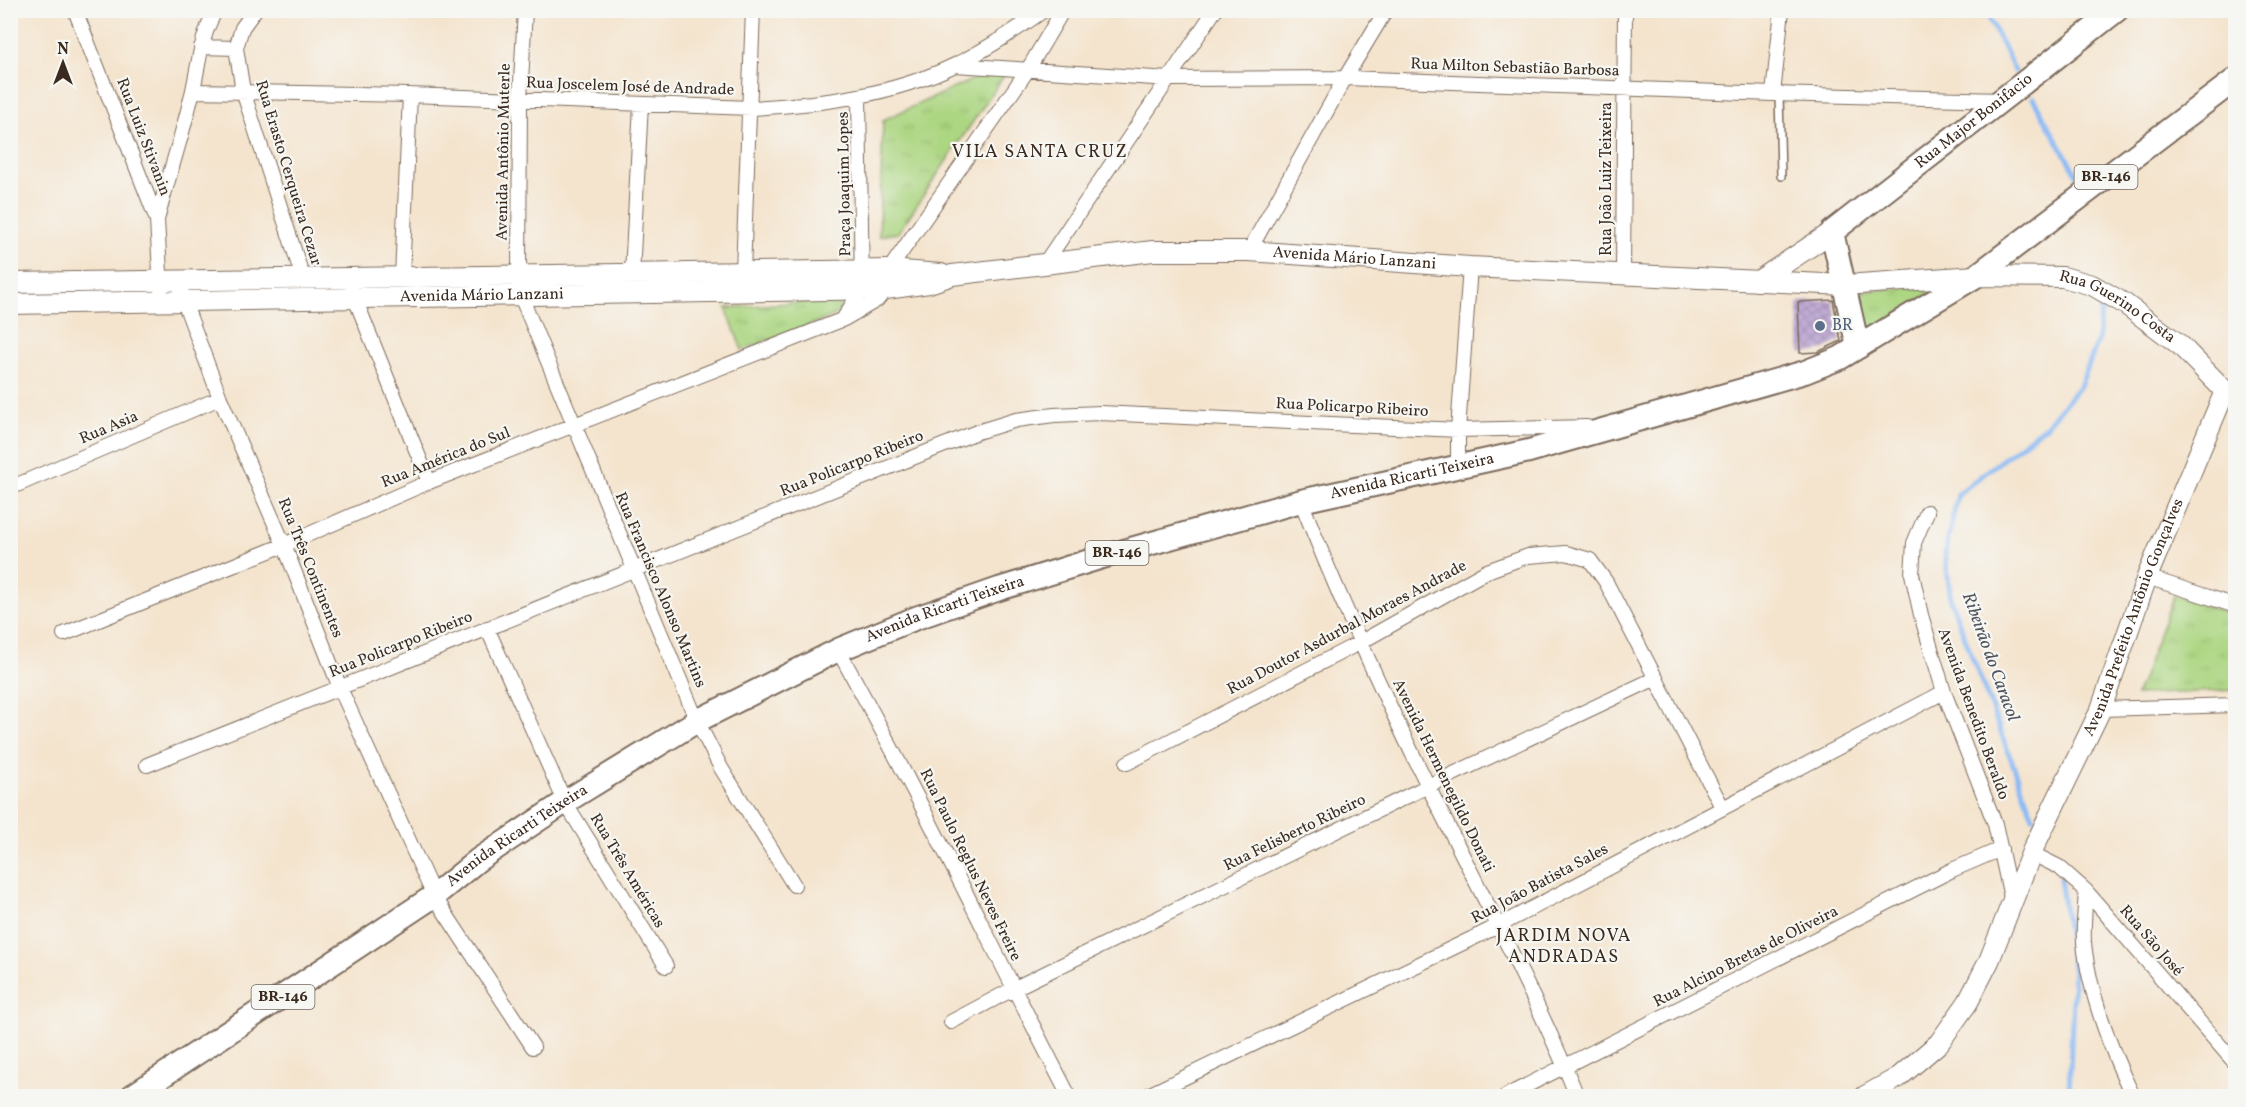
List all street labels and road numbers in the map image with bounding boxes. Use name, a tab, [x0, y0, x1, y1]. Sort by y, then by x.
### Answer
street label: Rua Milton Sebastião Barbosa	[1410, 53, 1620, 83]
street label: Avenida Antônio Muterle	[491, 63, 517, 241]
street label: Rua Major Bonifacio	[1911, 68, 2038, 174]
street label: Rua Joscelem José de Andrade	[525, 72, 735, 102]
street label: Rua Luiz Stivanin	[110, 75, 176, 199]
street label: Rua Erasto Cerqueira Cezar	[249, 78, 327, 269]
street label: Rua João Luiz Teixeira	[1596, 102, 1618, 256]
street label: Praça Joaquim Lopes	[833, 111, 857, 257]
road number: BR-146	[2074, 165, 2138, 189]
street label: Avenida Mário Lanzani	[1272, 242, 1437, 276]
street label: Rua Guerino Costa	[2057, 265, 2180, 349]
street label: Avenida Mário Lanzani	[400, 284, 564, 308]
street label: Rua Policarpo Ribeiro	[1275, 393, 1429, 423]
street label: Rua Asia	[76, 406, 142, 450]
street label: Rua América do Sul	[378, 422, 514, 494]
street label: Rua Policarpo Ribeiro	[777, 425, 927, 503]
street label: Avenida Ricarti Teixeira	[1328, 448, 1496, 505]
street label: Rua Francisco Alonso Martins	[609, 489, 711, 691]
street label: Rua Três Continentes	[272, 495, 348, 641]
street label: Avenida Prefeito Antônio Gonçalves	[2078, 495, 2190, 740]
road number: BR-146	[1086, 541, 1148, 565]
street label: Rua Doutor Asdurbal Moraes Andrade	[1223, 555, 1471, 701]
street label: Avenida Ricarti Teixeira	[862, 571, 1027, 648]
street label: Rua Policarpo Ribeiro	[326, 606, 476, 684]
street label: Avenida Benedito Beraldo	[1932, 625, 2014, 803]
street label: Avenida Hermenegildo Donati	[1387, 676, 1500, 876]
street label: Rua Paulo Reglus Neves Freire	[914, 765, 1026, 965]
street label: Avenida Ricarti Teixeira	[442, 779, 592, 892]
street label: Rua Felisberto Ribeiro	[1220, 789, 1370, 877]
street label: Rua Três Américas	[584, 810, 670, 933]
street label: Rua João Batista Sales	[1468, 838, 1613, 929]
street label: Rua Alcino Bretas de Oliveira	[1650, 901, 1842, 1013]
street label: Rua São José	[2114, 901, 2188, 981]
road number: BR-146	[252, 985, 314, 1009]

